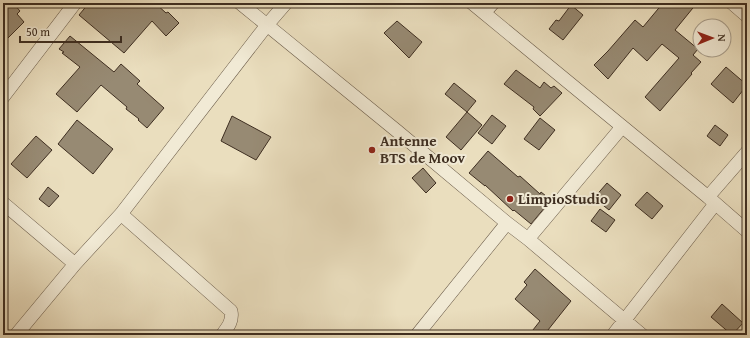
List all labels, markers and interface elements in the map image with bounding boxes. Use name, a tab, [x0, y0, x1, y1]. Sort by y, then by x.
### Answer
scale bar	[20, 18, 121, 44]
north arrow	[692, 18, 732, 58]
text: 50 m	[26, 23, 50, 40]
text: N	[714, 34, 730, 42]
place label: Antenne BTS de Moov	[380, 130, 465, 168]
marker: Antenne BTS de Moov	[367, 145, 377, 155]
place label: LimpioStudio	[518, 188, 608, 209]
marker: LimpioStudio	[505, 194, 515, 204]

